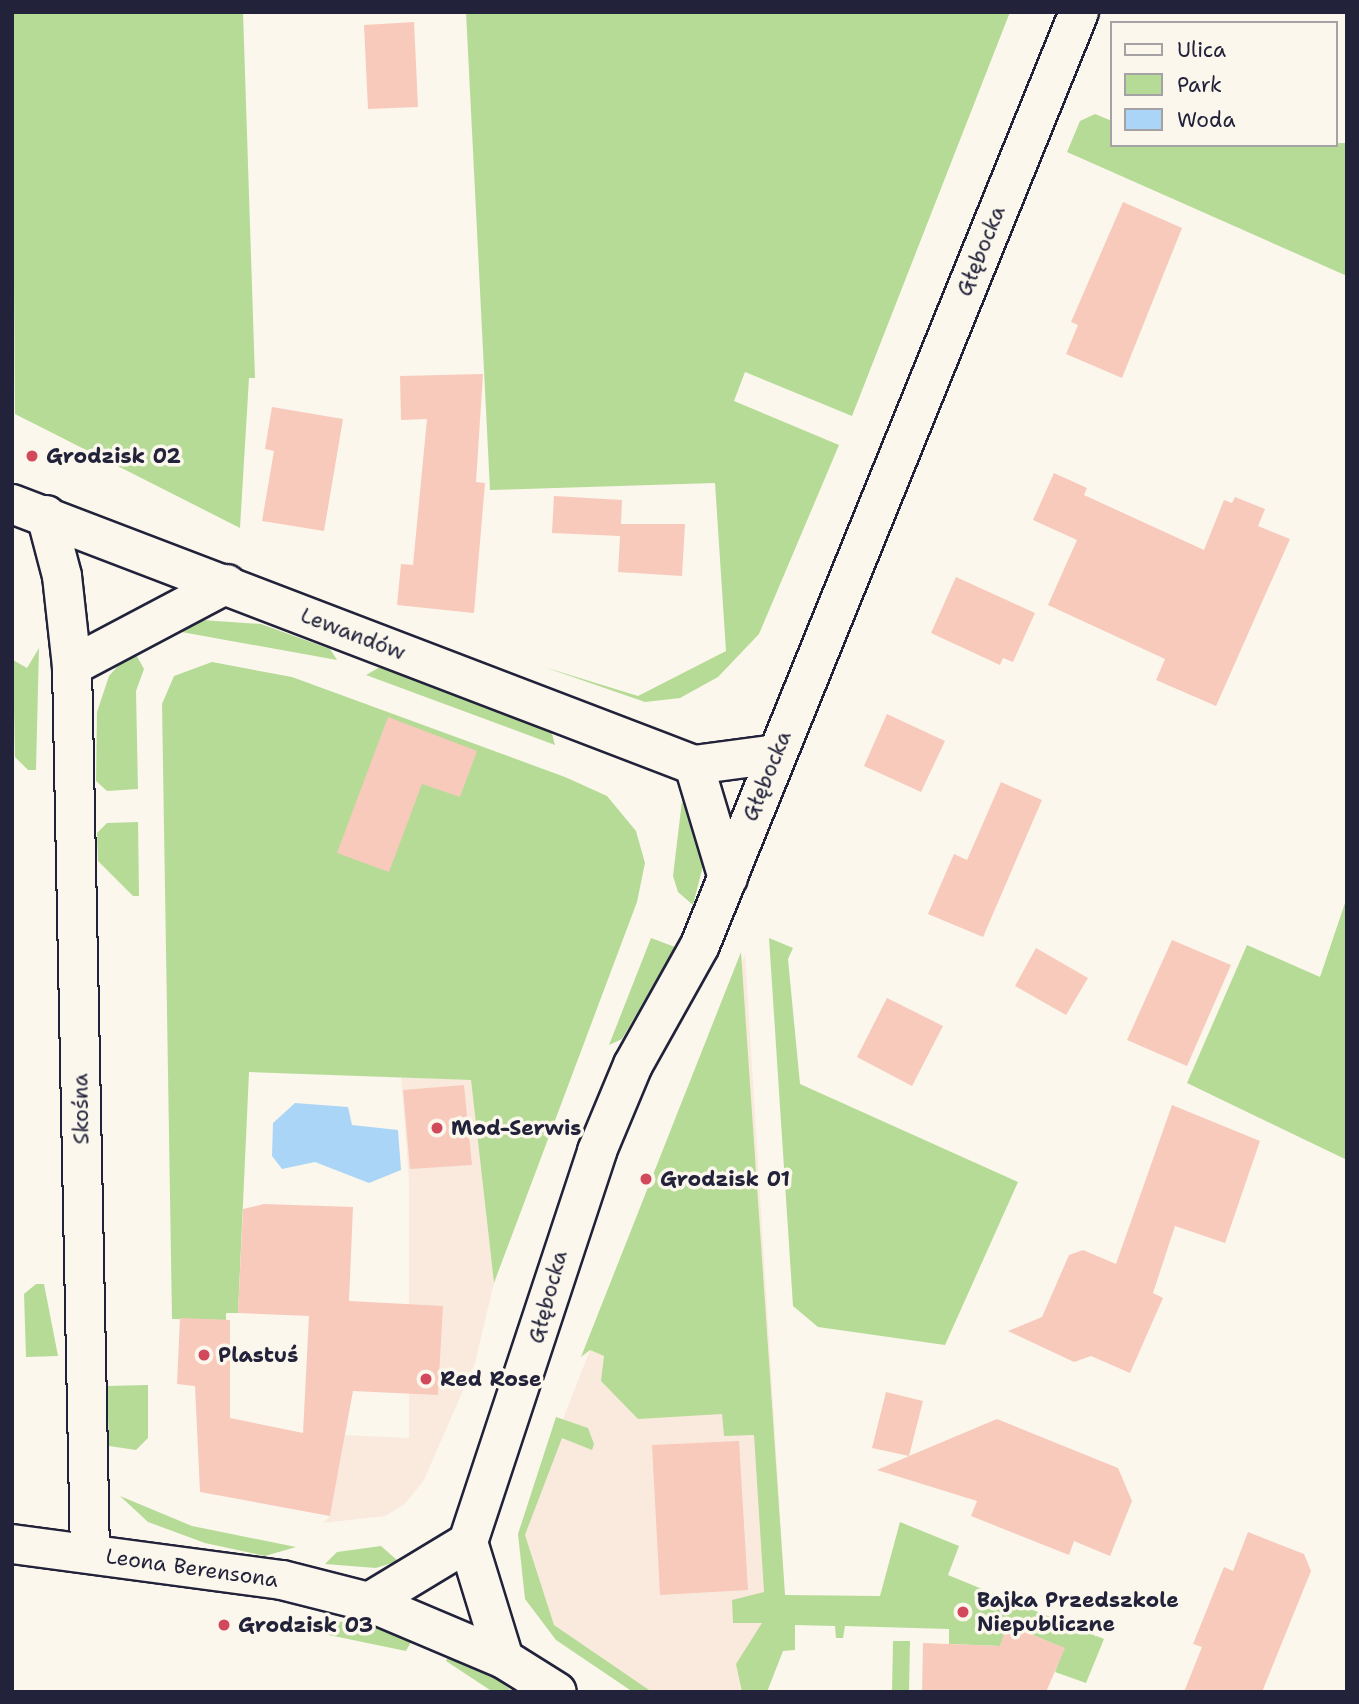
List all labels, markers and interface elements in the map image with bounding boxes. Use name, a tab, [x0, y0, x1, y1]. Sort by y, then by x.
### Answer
legend	[1110, 21, 1338, 147]
text: Ulica	[1177, 36, 1226, 64]
text: Park	[1177, 71, 1222, 99]
text: Woda	[1177, 106, 1235, 134]
street label: Głębocka	[951, 202, 1011, 300]
place label: Grodzisk 02	[46, 443, 181, 469]
marker: Grodzisk 02	[24, 448, 40, 464]
street label: Lewandów	[297, 602, 409, 666]
street label: Głębocka	[737, 727, 797, 825]
street label: Skośna	[68, 1073, 94, 1145]
place label: Mod-Serwis	[451, 1115, 581, 1141]
marker: Mod-Serwis	[429, 1120, 445, 1136]
place label: Grodzisk 01	[660, 1166, 790, 1192]
marker: Grodzisk 01	[638, 1171, 654, 1187]
street label: Głębocka	[524, 1248, 572, 1346]
place label: Plastuś	[218, 1342, 298, 1368]
marker: Plastuś	[196, 1347, 212, 1363]
place label: Red Rose	[440, 1366, 542, 1392]
marker: Red Rose	[418, 1371, 434, 1387]
street label: Leona Berensona	[104, 1543, 280, 1593]
place label: Bajka Przedszkole Niepubliczne	[977, 1587, 1179, 1637]
marker: Bajka Przedszkole Niepubliczne	[955, 1604, 971, 1620]
place label: Grodzisk 03	[238, 1612, 373, 1638]
marker: Grodzisk 03	[216, 1617, 232, 1633]

